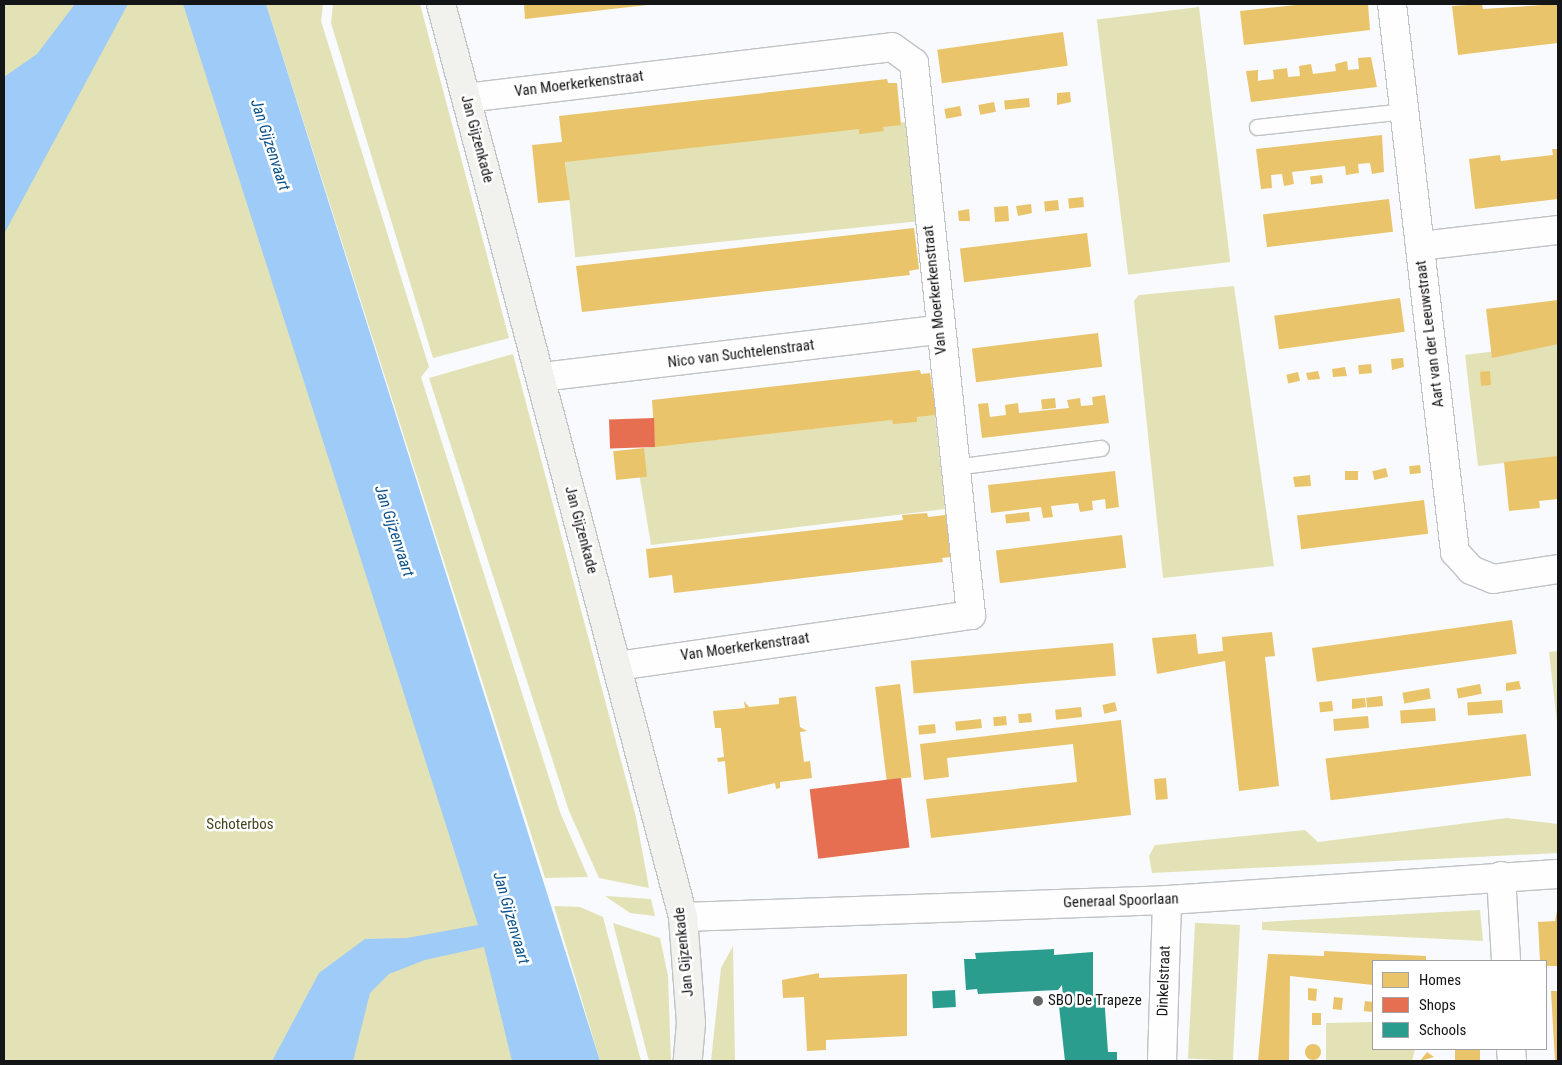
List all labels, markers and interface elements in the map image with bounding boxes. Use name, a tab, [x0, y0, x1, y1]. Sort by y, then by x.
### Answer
street label: Van Moerkerkenstraat	[513, 67, 645, 101]
street label: Jan Gijzenkade	[457, 93, 497, 185]
water label: Jan Gijzenvaart	[246, 97, 294, 193]
street label: Van Moerkerkenstraat	[919, 224, 951, 356]
street label: Aart van der Leeuwstraat	[1412, 260, 1448, 408]
street label: Nico van Suchtelenstraat	[667, 336, 815, 372]
water label: Jan Gijzenvaart	[370, 483, 418, 579]
street label: Jan Gijzenkade	[561, 484, 601, 576]
street label: Van Moerkerkenstraat	[679, 629, 811, 665]
park label: Schoterbos	[206, 816, 274, 834]
water label: Jan Gijzenvaart	[489, 870, 533, 966]
street label: Generaal Spoorlaan	[1063, 890, 1179, 912]
street label: Jan Gijzenkade	[670, 906, 698, 998]
street label: Dinkelstraat	[1154, 945, 1174, 1017]
legend	[1372, 960, 1547, 1050]
text: Homes	[1419, 971, 1461, 989]
place label: SBO De Trapeze	[1048, 992, 1142, 1010]
marker: SBO De Trapeze	[1032, 995, 1044, 1007]
text: Shops	[1419, 996, 1456, 1014]
text: Schools	[1419, 1021, 1466, 1039]

